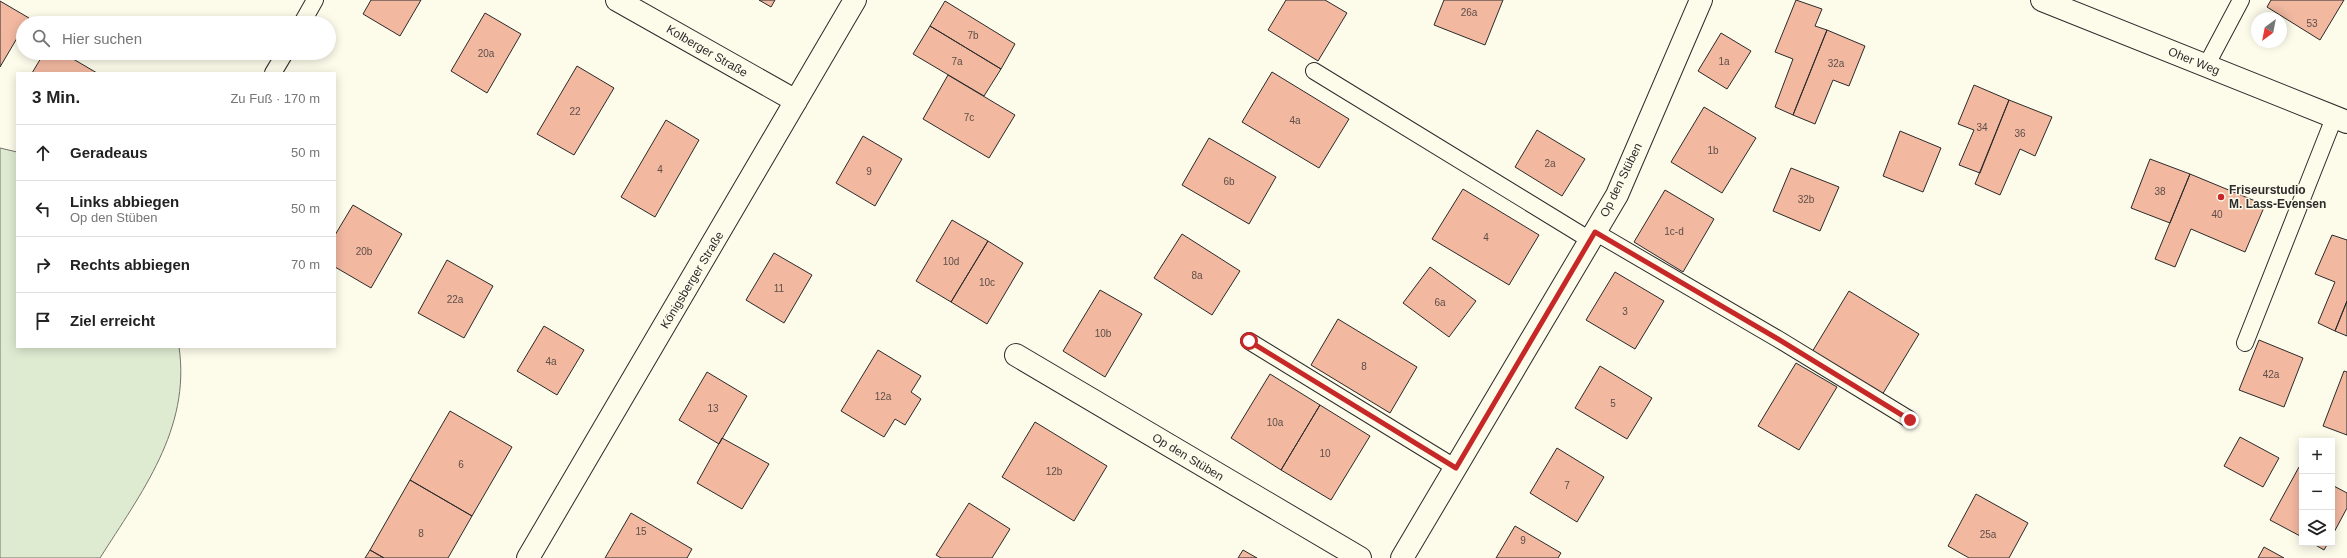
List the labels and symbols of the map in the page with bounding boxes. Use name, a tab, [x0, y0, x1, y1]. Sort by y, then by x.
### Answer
house number: 26a	[1461, 7, 1478, 18]
north arrow	[2251, 12, 2287, 48]
house number: 53	[2306, 18, 2318, 29]
street label: Kolberger Straße	[664, 22, 750, 80]
house number: 7b	[967, 30, 979, 41]
street label: Oher Weg	[2166, 44, 2222, 78]
house number: 20a	[478, 48, 495, 59]
house number: 7a	[951, 56, 963, 67]
house number: 1a	[1718, 56, 1730, 67]
house number: 32a	[1828, 58, 1845, 69]
house number: 22	[569, 106, 581, 117]
house number: 7c	[964, 112, 974, 123]
house number: 4a	[1289, 115, 1301, 126]
house number: 34	[1976, 122, 1988, 133]
house number: 36	[2014, 128, 2026, 139]
street label: Op den Stüben	[1597, 141, 1645, 219]
house number: 1b	[1707, 145, 1719, 156]
house number: 2a	[1544, 158, 1556, 169]
house number: 4	[657, 164, 663, 175]
house number: 9	[866, 166, 872, 177]
house number: 6b	[1223, 176, 1235, 187]
place label: Friseurstudio M. Lass-Evensen	[2229, 183, 2326, 211]
house number: 38	[2154, 186, 2166, 197]
marker: Friseurstudio M. Lass-Evensen	[2216, 192, 2226, 202]
house number: 32b	[1798, 194, 1815, 205]
house number: 40	[2211, 209, 2223, 220]
house number: 1c-d	[1664, 226, 1684, 237]
street label: Königsberger Straße	[657, 229, 727, 331]
house number: 4	[1483, 232, 1489, 243]
house number: 20b	[356, 246, 373, 257]
house number: 10d	[943, 256, 959, 267]
house number: 8a	[1191, 270, 1203, 281]
house number: 10c	[979, 277, 995, 288]
house number: 11	[774, 283, 785, 294]
house number: 22a	[447, 294, 464, 305]
house number: 6a	[1434, 297, 1446, 308]
house number: 3	[1622, 306, 1628, 317]
house number: 10b	[1095, 328, 1112, 339]
route start	[1240, 332, 1258, 350]
house number: 4a	[545, 356, 557, 367]
house number: 8	[1361, 361, 1367, 372]
house number: 42a	[2263, 369, 2280, 380]
house number: 12a	[875, 391, 892, 402]
house number: 5	[1610, 398, 1616, 409]
house number: 13	[707, 403, 719, 414]
route end	[1901, 411, 1919, 429]
house number: 10a	[1267, 417, 1284, 428]
street label: Op den Stüben	[1150, 430, 1226, 484]
house number: 10	[1319, 448, 1331, 459]
house number: 6	[458, 459, 464, 470]
house number: 12b	[1046, 466, 1063, 477]
house number: 7	[1564, 480, 1570, 491]
house number: 15	[635, 526, 647, 537]
house number: 8	[418, 528, 424, 539]
house number: 25a	[1980, 529, 1997, 540]
house number: 9	[1520, 535, 1526, 546]

